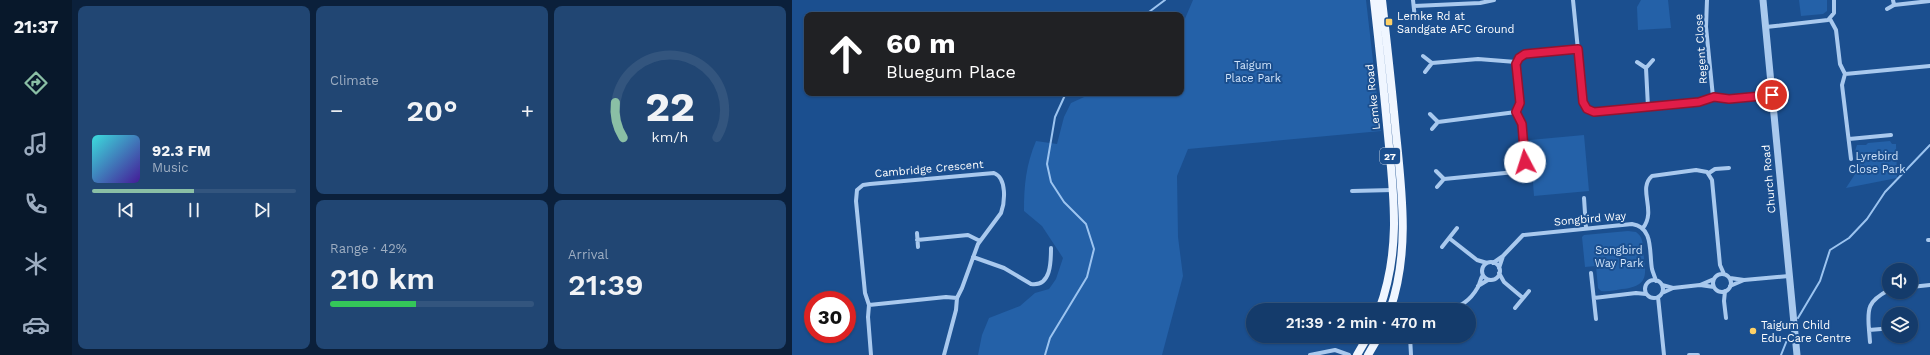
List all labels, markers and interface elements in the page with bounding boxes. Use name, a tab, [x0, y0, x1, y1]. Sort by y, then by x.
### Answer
place label: Lemke Rd at Sandgate AFC Ground	[1397, 10, 1515, 36]
street label: Regent Close	[1692, 13, 1710, 85]
text: 21:37	[13, 16, 59, 37]
marker: Lemke Rd at Sandgate AFC Ground	[1384, 17, 1394, 27]
text: 60 m	[886, 27, 956, 60]
icon: ahead	[820, 28, 872, 80]
park label: Taigum Place Park	[1225, 59, 1281, 85]
text: Bluegum Place	[886, 61, 1016, 82]
street label: Lemke Road	[1363, 63, 1383, 131]
icon: directions	[22, 69, 50, 97]
text: Climate	[330, 73, 379, 88]
pin	[1755, 78, 1789, 112]
text: 22	[645, 82, 695, 131]
icon: arrive	[1761, 84, 1783, 106]
text: 20°	[406, 93, 458, 128]
text: −	[330, 98, 343, 123]
text: +	[521, 98, 534, 123]
text: km/h	[652, 128, 688, 144]
icon: music	[22, 130, 50, 158]
position arrow	[1504, 141, 1546, 183]
text: 92.3 FM	[152, 142, 211, 160]
street label: Church Road	[1760, 144, 1778, 214]
road number: 27	[1380, 148, 1400, 164]
park label: Lyrebird Close Park	[1848, 150, 1906, 176]
street label: Cambridge Crescent	[874, 158, 984, 180]
text: Music	[152, 160, 189, 175]
icon: phone	[22, 190, 50, 218]
icon: previous	[115, 199, 137, 221]
icon: pause	[183, 199, 205, 221]
icon: next	[251, 199, 273, 221]
street label: Songbird Way	[1553, 209, 1627, 229]
text: Range · 42%	[330, 241, 407, 256]
park label: Songbird Way Park	[1595, 244, 1643, 270]
text: Arrival	[568, 247, 609, 262]
icon: climate	[22, 250, 50, 278]
text: 210 km	[330, 261, 435, 296]
map controls	[1882, 263, 1918, 343]
button: sound	[1882, 263, 1918, 299]
text: 21:39	[568, 267, 643, 302]
speed limit sign: 30	[804, 291, 856, 343]
button: layers	[1882, 307, 1918, 343]
icon: car	[22, 311, 50, 339]
text: 21:39 · 2 min · 470 m	[1286, 314, 1436, 332]
place label: Taigum Child Edu-Care Centre	[1761, 319, 1851, 345]
marker: Taigum Child Edu-Care Centre	[1748, 326, 1758, 336]

